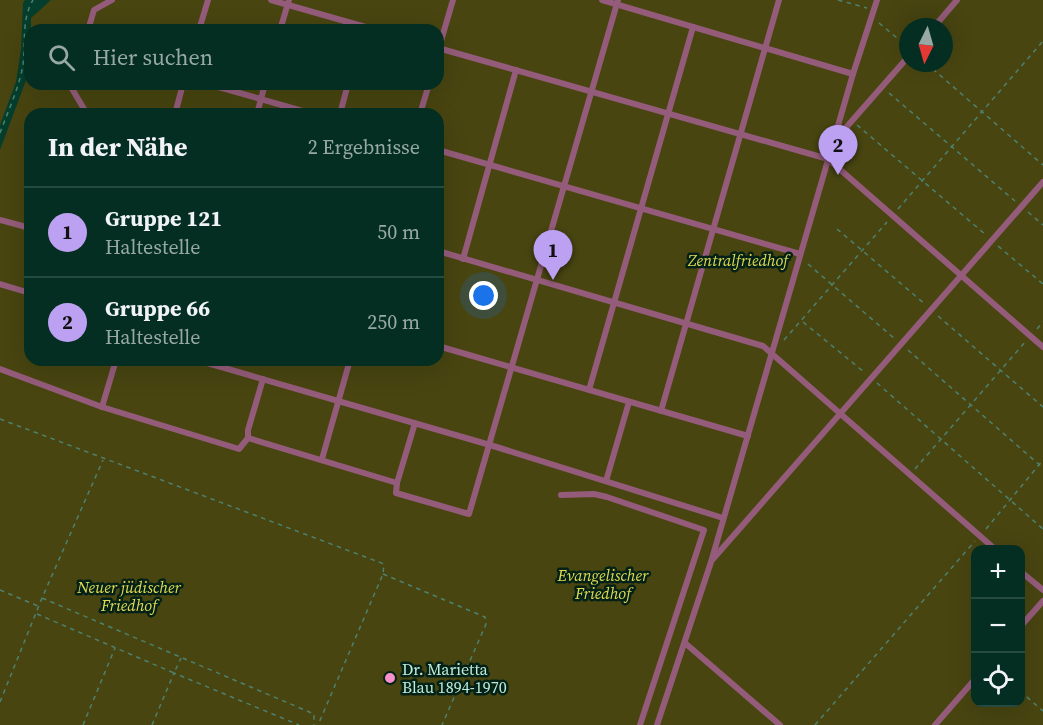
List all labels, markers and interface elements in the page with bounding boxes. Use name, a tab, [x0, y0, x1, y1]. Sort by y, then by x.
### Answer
north arrow	[899, 18, 953, 72]
search box	[24, 24, 444, 90]
icon: search	[45, 41, 78, 74]
text: Hier suchen	[93, 42, 213, 72]
pin: 2	[818, 126, 858, 175]
text: In der Nähe	[48, 129, 188, 165]
text: 2 Ergebnisse	[308, 133, 420, 161]
text: Gruppe 121	[105, 203, 222, 233]
text: 1	[62, 218, 73, 246]
text: 50 m	[377, 218, 420, 246]
pin: 1	[534, 230, 572, 280]
text: Haltestelle	[105, 233, 201, 261]
park label: Zentralfriedhof	[687, 249, 791, 271]
your location	[469, 281, 498, 310]
text: Gruppe 66	[105, 293, 210, 323]
text: 2	[62, 308, 73, 336]
text: 250 m	[367, 308, 420, 336]
text: Haltestelle	[105, 323, 201, 351]
map controls	[971, 545, 1025, 707]
button: +	[971, 545, 1025, 599]
park label: Evangelischer Friedhof	[557, 564, 649, 604]
park label: Neuer jüdischer Friedhof	[76, 576, 181, 616]
button: −	[971, 599, 1025, 653]
button: locate	[971, 653, 1025, 707]
place label: Dr. Marietta Blau 1894-1970	[402, 658, 507, 698]
marker: Dr. Marietta Blau 1894-1970	[383, 671, 397, 685]

